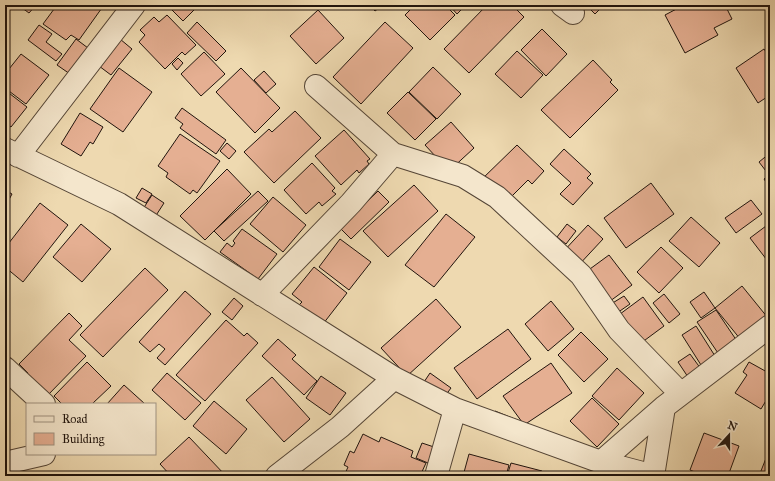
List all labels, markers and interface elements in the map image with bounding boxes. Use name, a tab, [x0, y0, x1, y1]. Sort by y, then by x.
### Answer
legend	[26, 403, 156, 455]
text: Road	[62, 412, 88, 426]
north arrow	[709, 415, 749, 455]
text: N	[726, 418, 740, 434]
text: Building	[62, 432, 105, 447]

